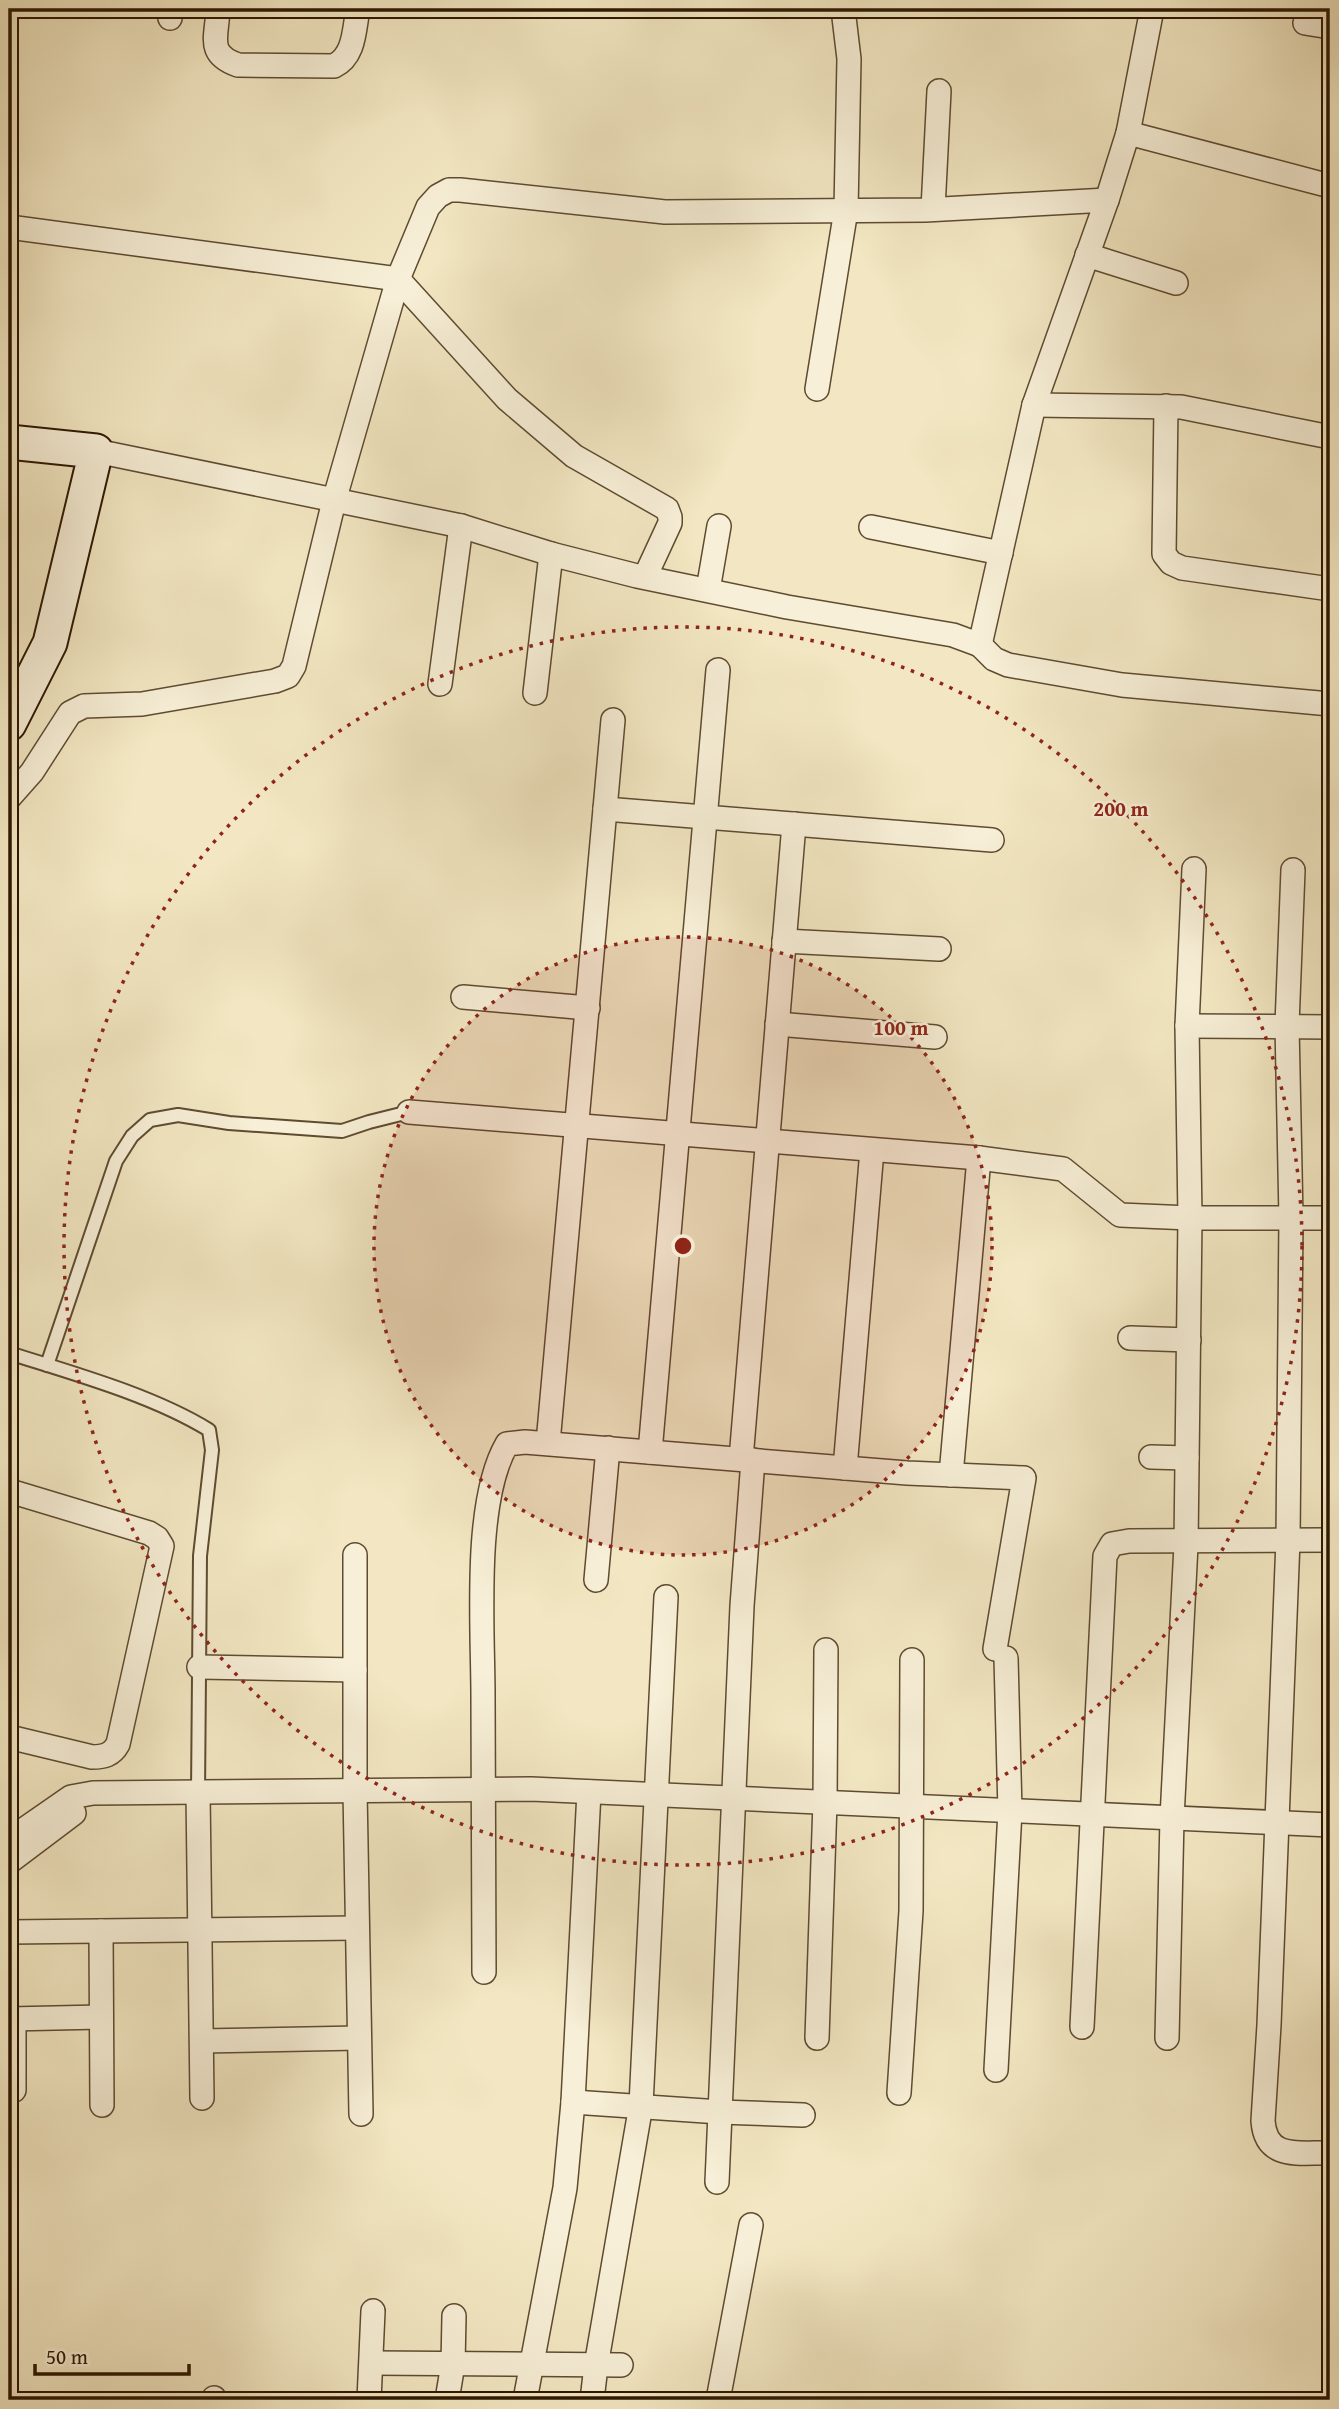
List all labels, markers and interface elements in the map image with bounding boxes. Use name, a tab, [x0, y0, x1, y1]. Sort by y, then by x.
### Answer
text: 200 m	[1093, 793, 1149, 824]
text: 100 m	[873, 1012, 929, 1043]
centre of rings	[671, 1234, 695, 1258]
scale bar	[35, 2332, 189, 2376]
text: 50 m	[46, 2341, 88, 2372]

